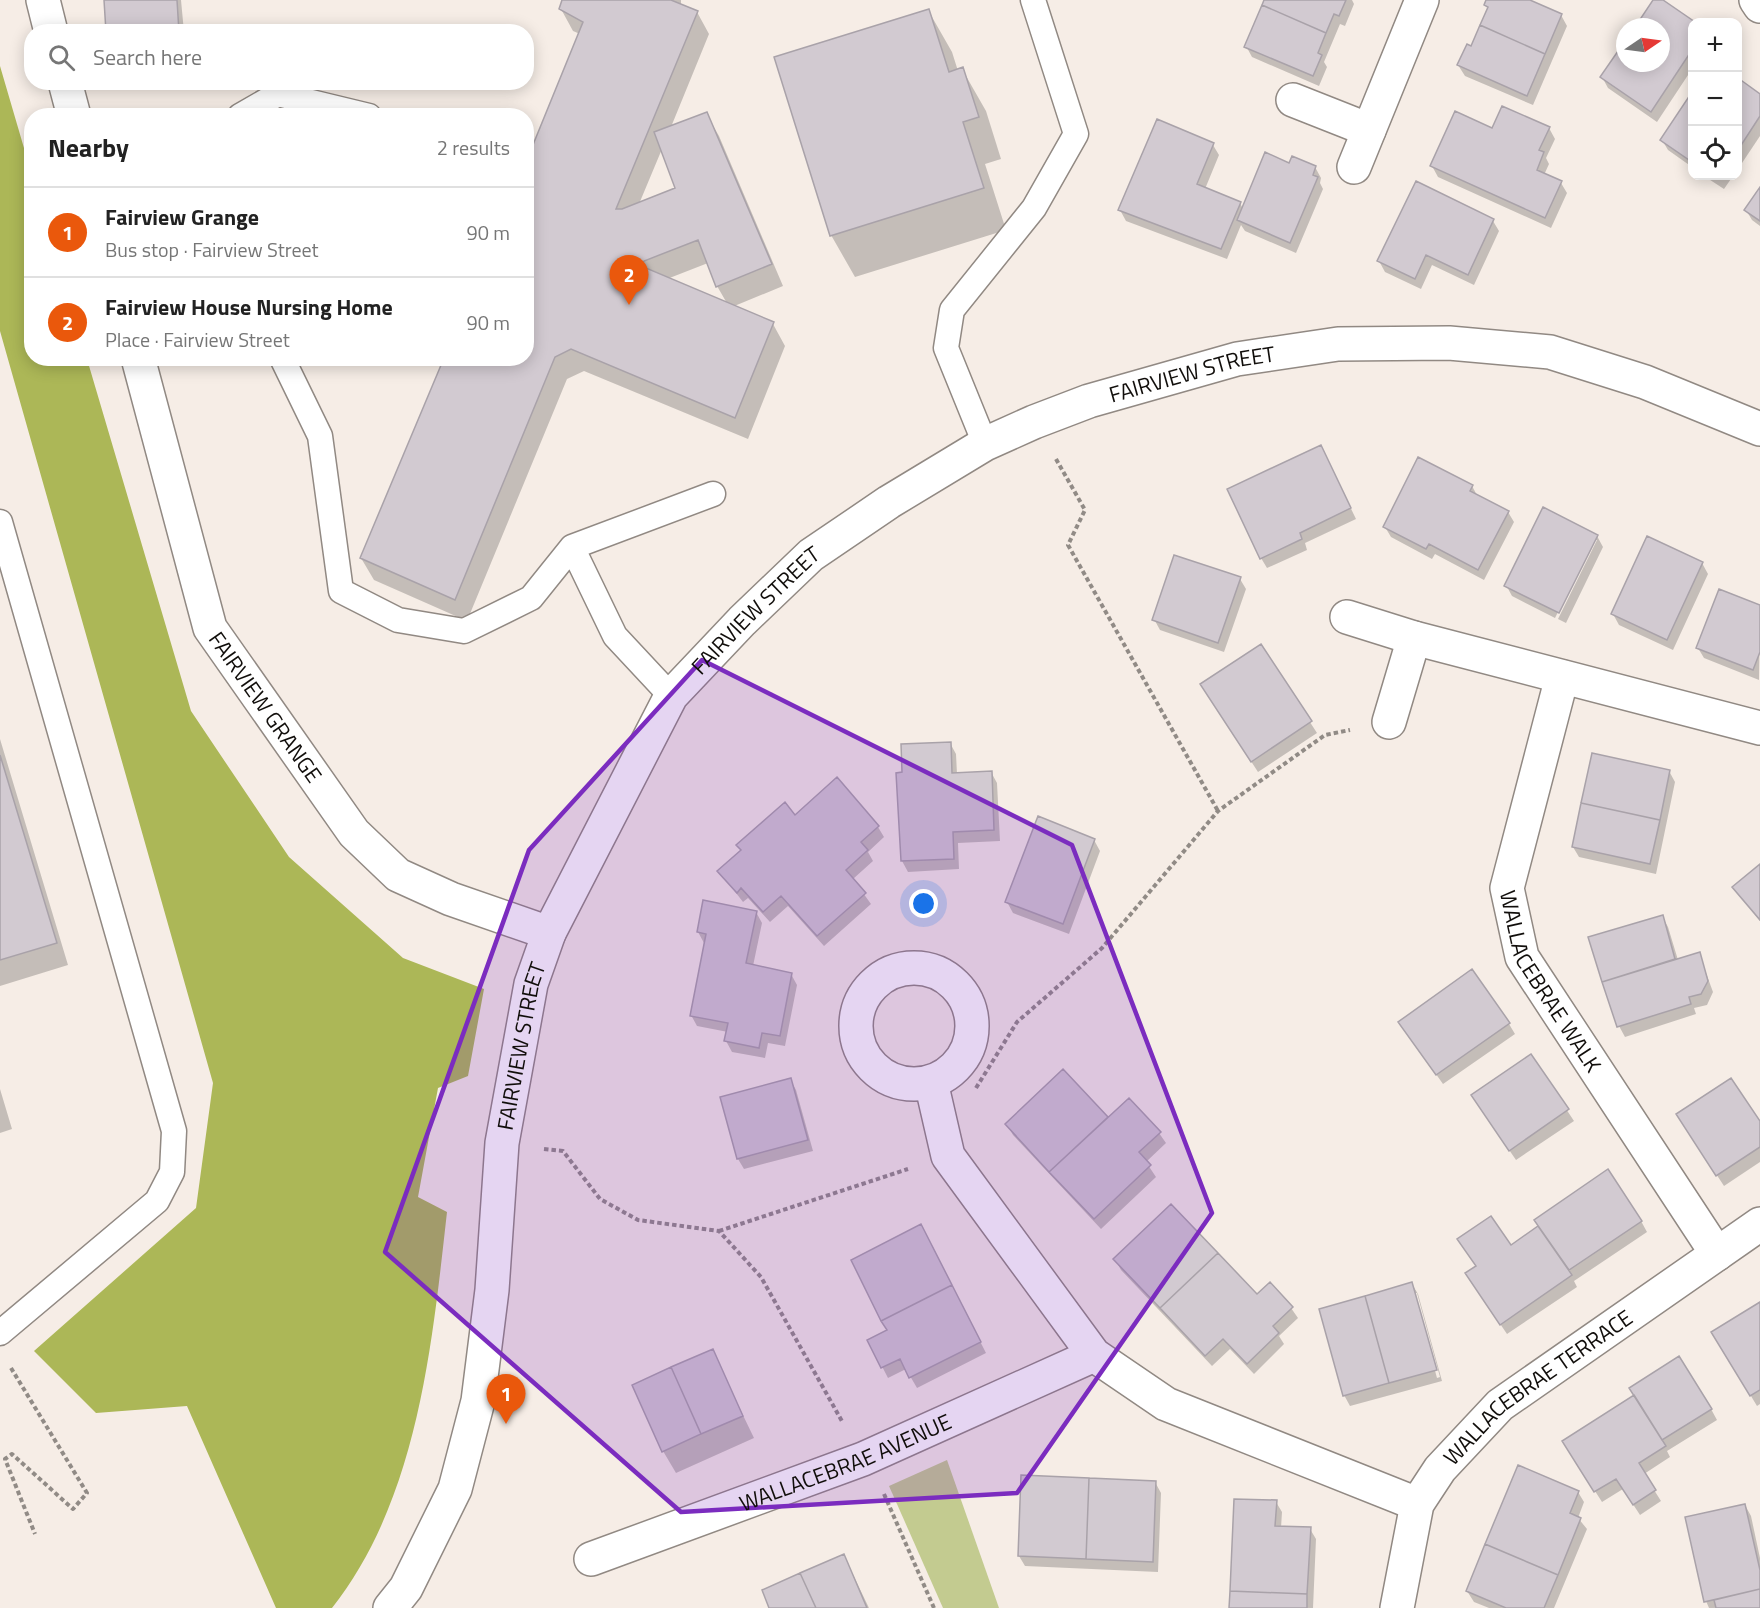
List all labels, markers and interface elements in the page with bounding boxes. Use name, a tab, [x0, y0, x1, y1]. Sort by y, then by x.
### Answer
north arrow	[1616, 18, 1670, 72]
map controls	[1688, 18, 1742, 180]
button: +	[1688, 18, 1742, 72]
search box	[24, 24, 534, 90]
text: Search here	[93, 40, 202, 74]
icon: search	[45, 41, 78, 74]
button: −	[1688, 72, 1742, 126]
button: locate	[1688, 126, 1742, 180]
text: Nearby	[48, 128, 129, 167]
text: 2 results	[437, 132, 510, 163]
text: Fairview Grange	[105, 200, 259, 234]
text: 1	[62, 217, 73, 248]
text: 90 m	[466, 217, 510, 248]
text: Bus stop · Fairview Street	[105, 234, 319, 265]
pin: 2	[610, 256, 648, 305]
text: Fairview House Nursing Home	[105, 290, 393, 324]
text: 2	[62, 307, 73, 338]
text: 90 m	[466, 307, 510, 338]
text: Place · Fairview Street	[105, 324, 290, 355]
street label: FAIRVIEW STREET	[1105, 337, 1278, 412]
street label: FAIRVIEW STREET	[683, 537, 827, 682]
street label: FAIRVIEW GRANGE	[200, 624, 331, 790]
street label: WALLACEBRAE WALK	[1491, 887, 1610, 1079]
your location	[909, 889, 938, 918]
street label: FAIRVIEW STREET	[488, 957, 555, 1133]
street label: WALLACEBRAE TERRACE	[1435, 1301, 1639, 1473]
pin: 1	[486, 1374, 526, 1424]
street label: WALLACEBRAE AVENUE	[734, 1404, 957, 1520]

